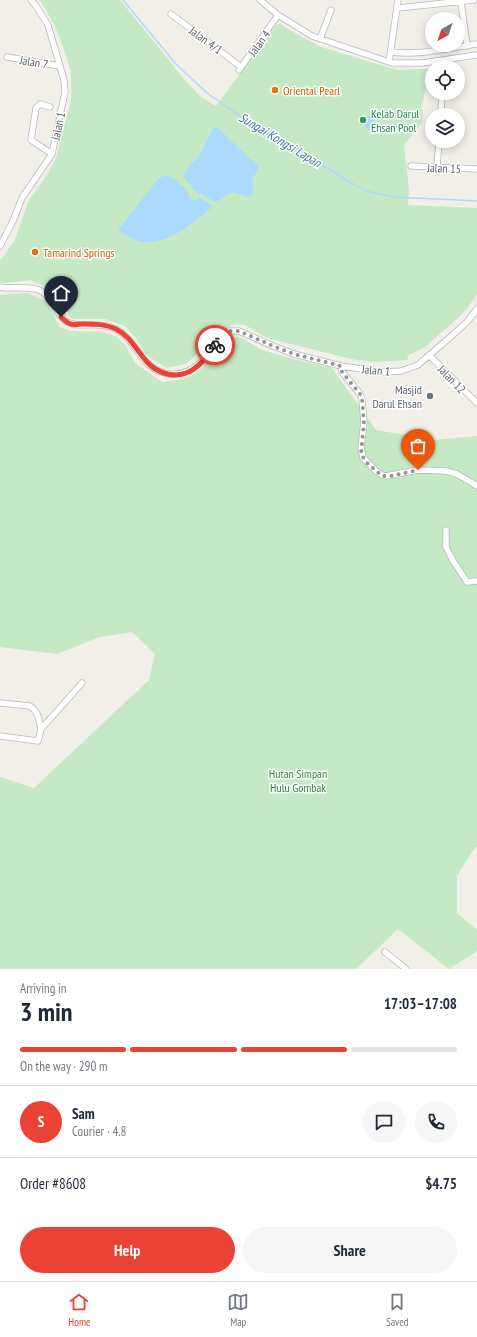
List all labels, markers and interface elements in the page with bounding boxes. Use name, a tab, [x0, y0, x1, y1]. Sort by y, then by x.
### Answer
north arrow	[425, 12, 465, 52]
map controls	[425, 12, 465, 148]
street label: Jalan 4/1	[186, 22, 226, 57]
street label: Jalan 4	[244, 27, 274, 60]
street label: Jalan 7	[18, 52, 49, 72]
button: locate	[425, 60, 465, 100]
place label: Oriental Pearl	[283, 83, 340, 98]
marker: Oriental Pearl	[270, 85, 280, 95]
place label: Kelab Darul Ehsan Pool	[371, 106, 419, 135]
button: layers	[425, 108, 465, 148]
water label: Sungai Kongsi Lapan	[236, 109, 325, 172]
street label: Jalan 1	[47, 110, 68, 142]
marker: Kelab Darul Ehsan Pool	[358, 115, 368, 125]
street label: Jalan 15	[426, 160, 461, 176]
place label: Tamarind Springs	[43, 245, 114, 260]
marker: Tamarind Springs	[30, 247, 40, 257]
pin	[44, 276, 78, 317]
icon: home	[50, 282, 72, 304]
courier	[195, 325, 235, 365]
icon: bike	[204, 334, 226, 356]
street label: Jalan 1	[360, 361, 391, 379]
street label: Jalan 12	[434, 361, 469, 396]
place label: Masjid Darul Ehsan	[373, 382, 422, 411]
marker: Masjid Darul Ehsan	[425, 391, 435, 401]
pin	[401, 429, 435, 470]
icon: bag	[407, 435, 429, 457]
park label: Hutan Simpan Hulu Gombak	[269, 766, 327, 795]
text: Arriving in	[20, 980, 67, 997]
text: 17:03–17:08	[384, 994, 457, 1013]
text: 3 min	[20, 995, 73, 1028]
text: On the way · 290 m	[20, 1058, 107, 1075]
button: chat	[363, 1101, 405, 1143]
button: phone	[415, 1101, 457, 1143]
text: Sam	[72, 1104, 95, 1123]
text: S	[38, 1112, 44, 1131]
text: Courier · 4.8	[72, 1123, 126, 1140]
text: Order #8608	[20, 1174, 86, 1193]
text: $4.75	[425, 1174, 457, 1193]
button: Help	[20, 1227, 235, 1273]
button: Share	[243, 1227, 457, 1273]
tab: Home	[68, 1291, 91, 1329]
tab: Map	[227, 1291, 249, 1329]
tab: Saved	[386, 1291, 409, 1329]

